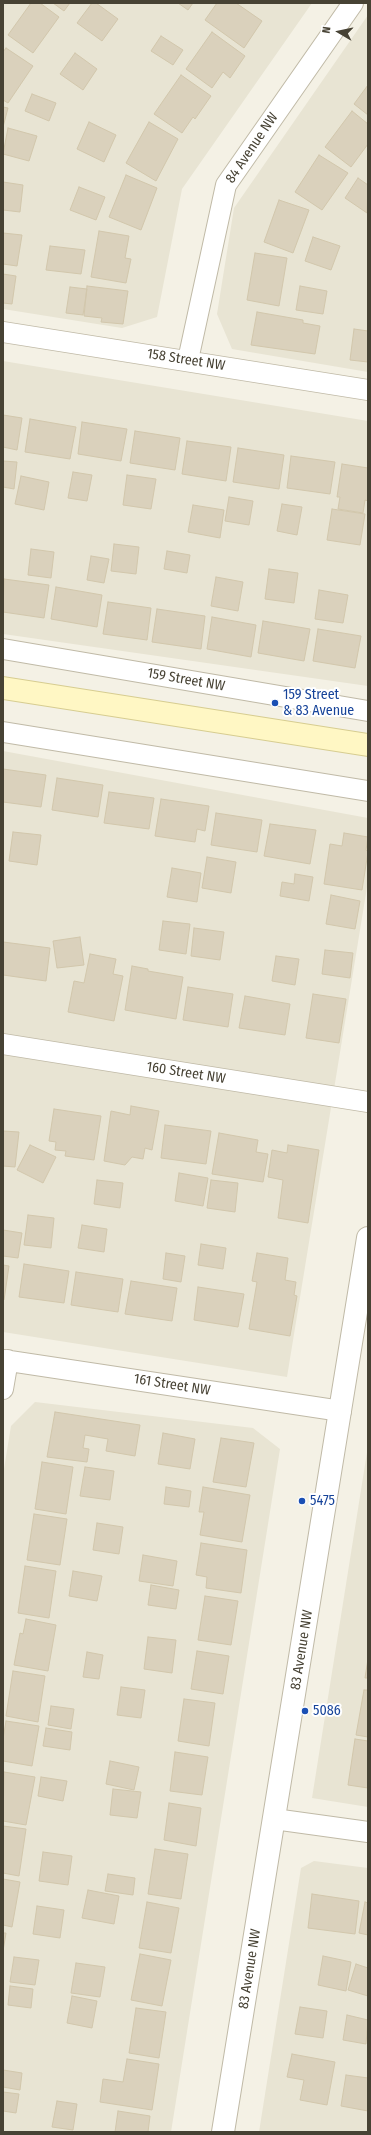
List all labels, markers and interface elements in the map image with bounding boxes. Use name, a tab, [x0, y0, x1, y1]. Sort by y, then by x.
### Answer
north arrow	[319, 12, 359, 52]
text: N	[320, 26, 334, 34]
street label: 84 Avenue NW	[222, 110, 282, 186]
street label: 158 Street NW	[146, 346, 226, 374]
street label: 159 Street NW	[146, 665, 226, 695]
place label: 159 Street & 83 Avenue	[283, 687, 354, 720]
marker: 159 Street & 83 Avenue	[270, 698, 280, 708]
street label: 160 Street NW	[145, 1058, 227, 1088]
street label: 161 Street NW	[133, 1371, 211, 1399]
place label: 5475	[310, 1493, 335, 1509]
marker: 5475	[297, 1496, 307, 1506]
street label: 83 Avenue NW	[287, 1609, 317, 1691]
place label: 5086	[313, 1703, 341, 1719]
marker: 5086	[300, 1706, 310, 1716]
street label: 83 Avenue NW	[235, 1928, 265, 2010]

